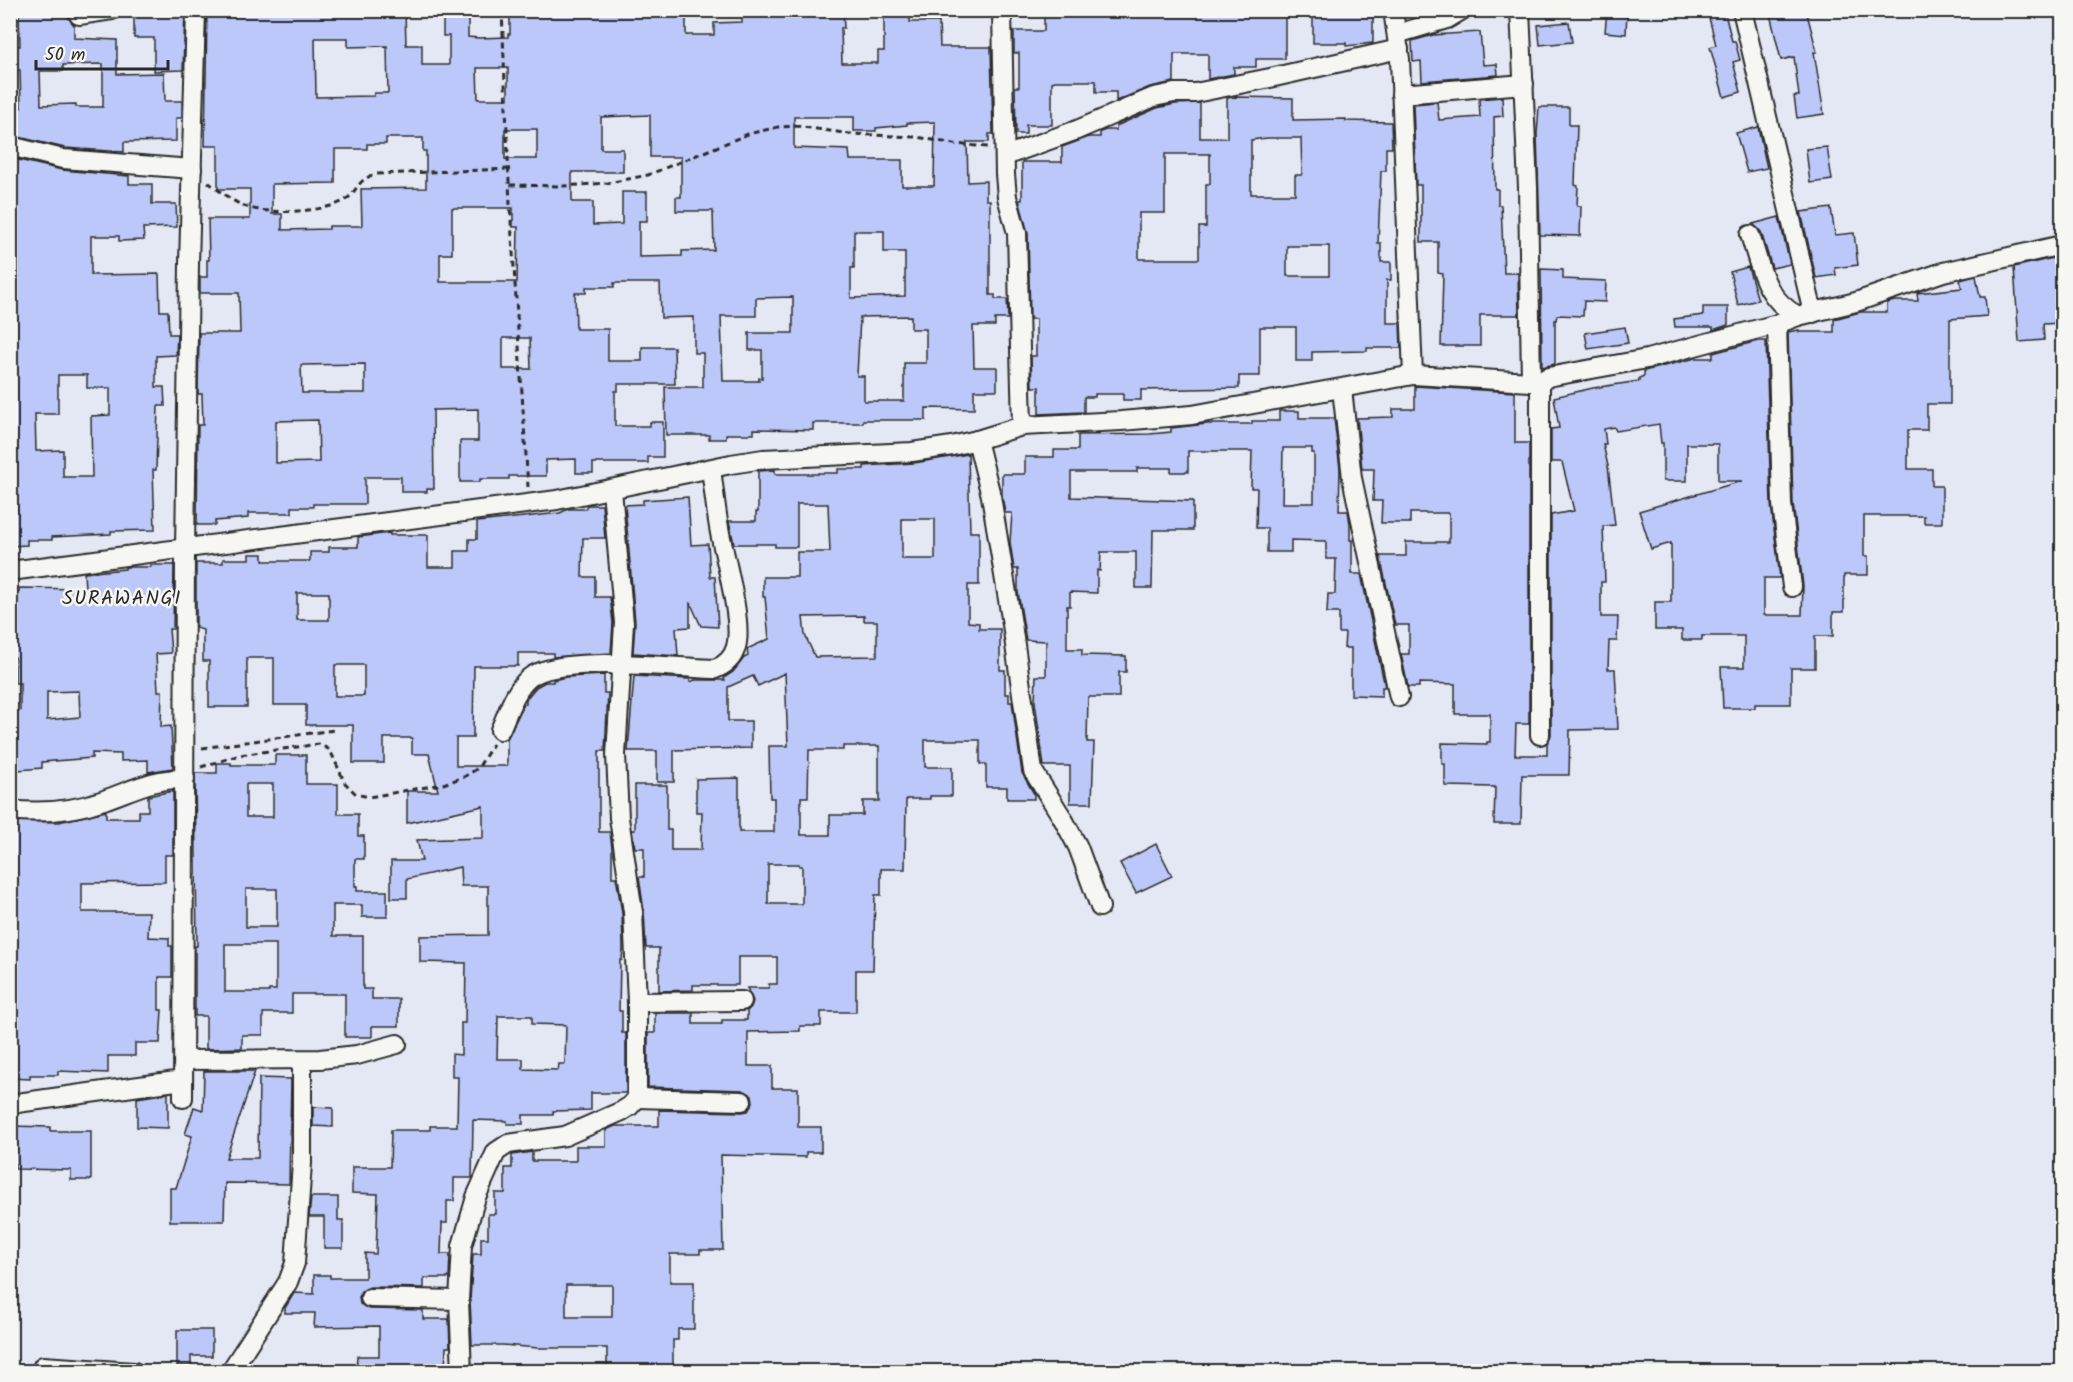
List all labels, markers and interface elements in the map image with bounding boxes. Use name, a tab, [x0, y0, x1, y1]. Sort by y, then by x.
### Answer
scale bar	[36, 33, 168, 71]
text: 50 m	[45, 41, 85, 70]
district label: SURAWANGI	[62, 583, 182, 615]

